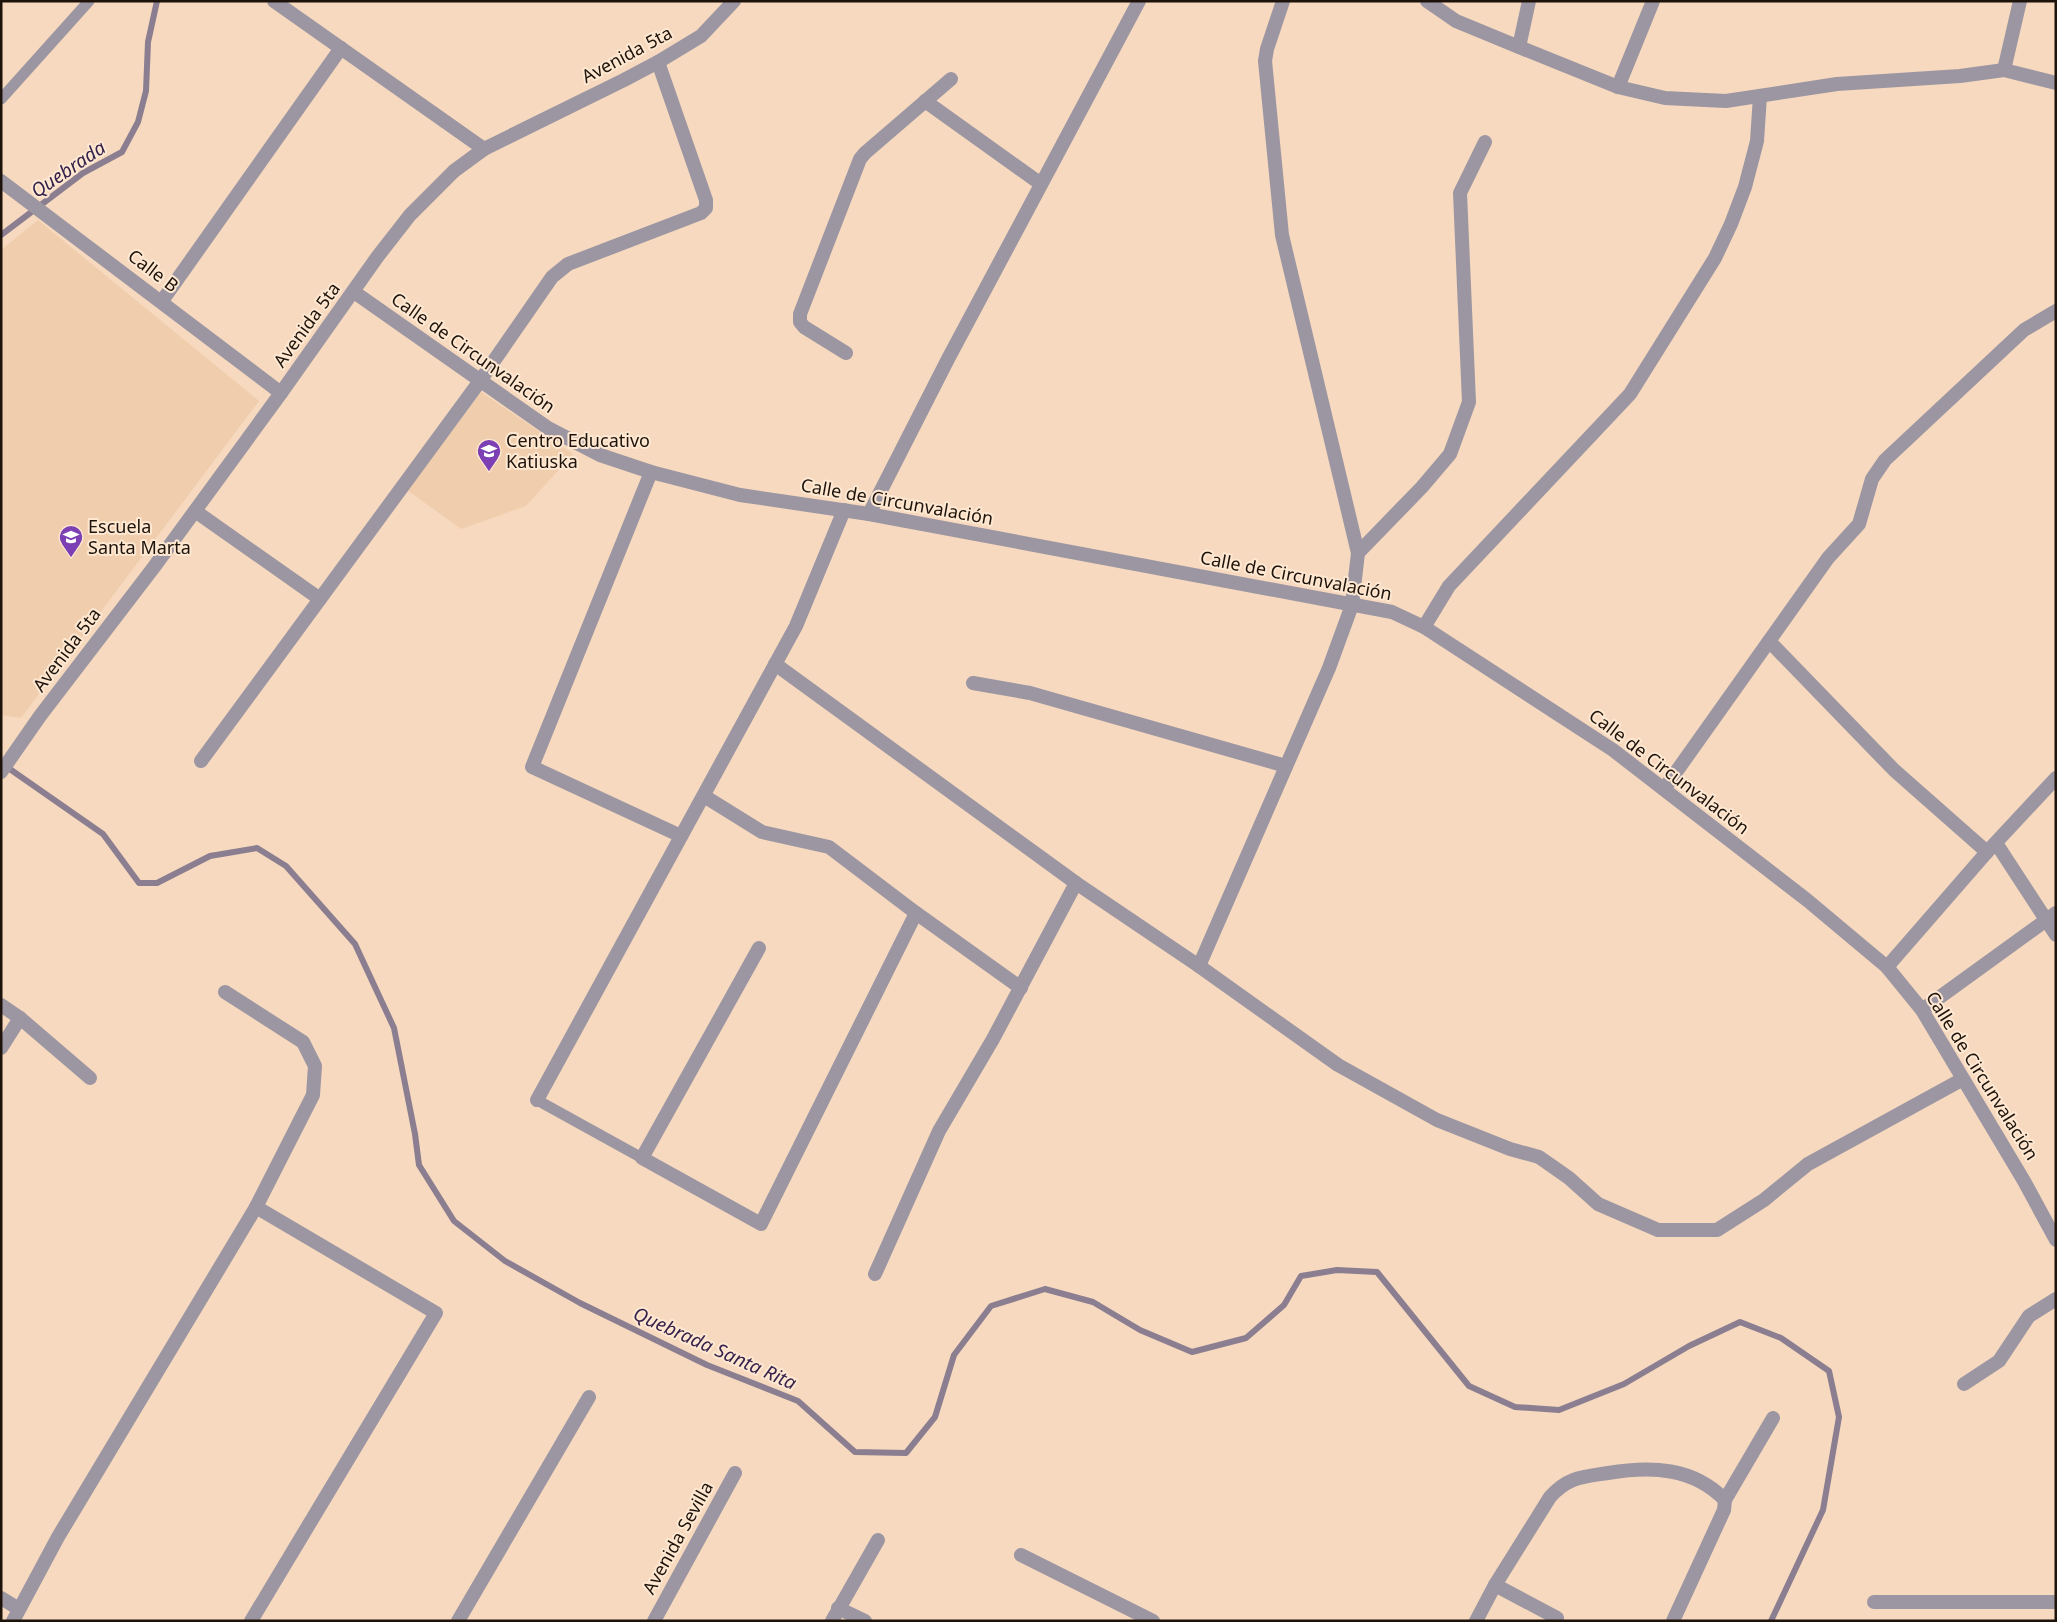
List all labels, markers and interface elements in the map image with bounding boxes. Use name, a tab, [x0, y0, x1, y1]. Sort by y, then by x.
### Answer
street label: Avenida 5ta	[577, 20, 676, 88]
water label: Quebrada	[26, 134, 111, 204]
street label: Calle B	[124, 243, 184, 297]
street label: Avenida 5ta	[267, 277, 345, 372]
street label: Calle de Circunvalación	[387, 286, 560, 418]
place label: Centro Educativo Katiuska	[506, 428, 650, 473]
school or university icon: Centro Educativo Katiuska	[476, 438, 502, 472]
street label: Calle de Circunvalación	[799, 472, 995, 530]
place label: Escuela Santa Marta	[88, 514, 191, 559]
school or university icon: Escuela Santa Marta	[58, 524, 84, 558]
street label: Calle de Circunvalación	[1198, 545, 1394, 605]
street label: Avenida 5ta	[27, 603, 106, 696]
street label: Calle de Circunvalación	[1585, 703, 1755, 839]
street label: Calle de Circunvalación	[1921, 987, 2045, 1164]
water label: Quebrada Santa Rita	[629, 1300, 801, 1396]
street label: Avenida Sevilla	[636, 1477, 718, 1598]

